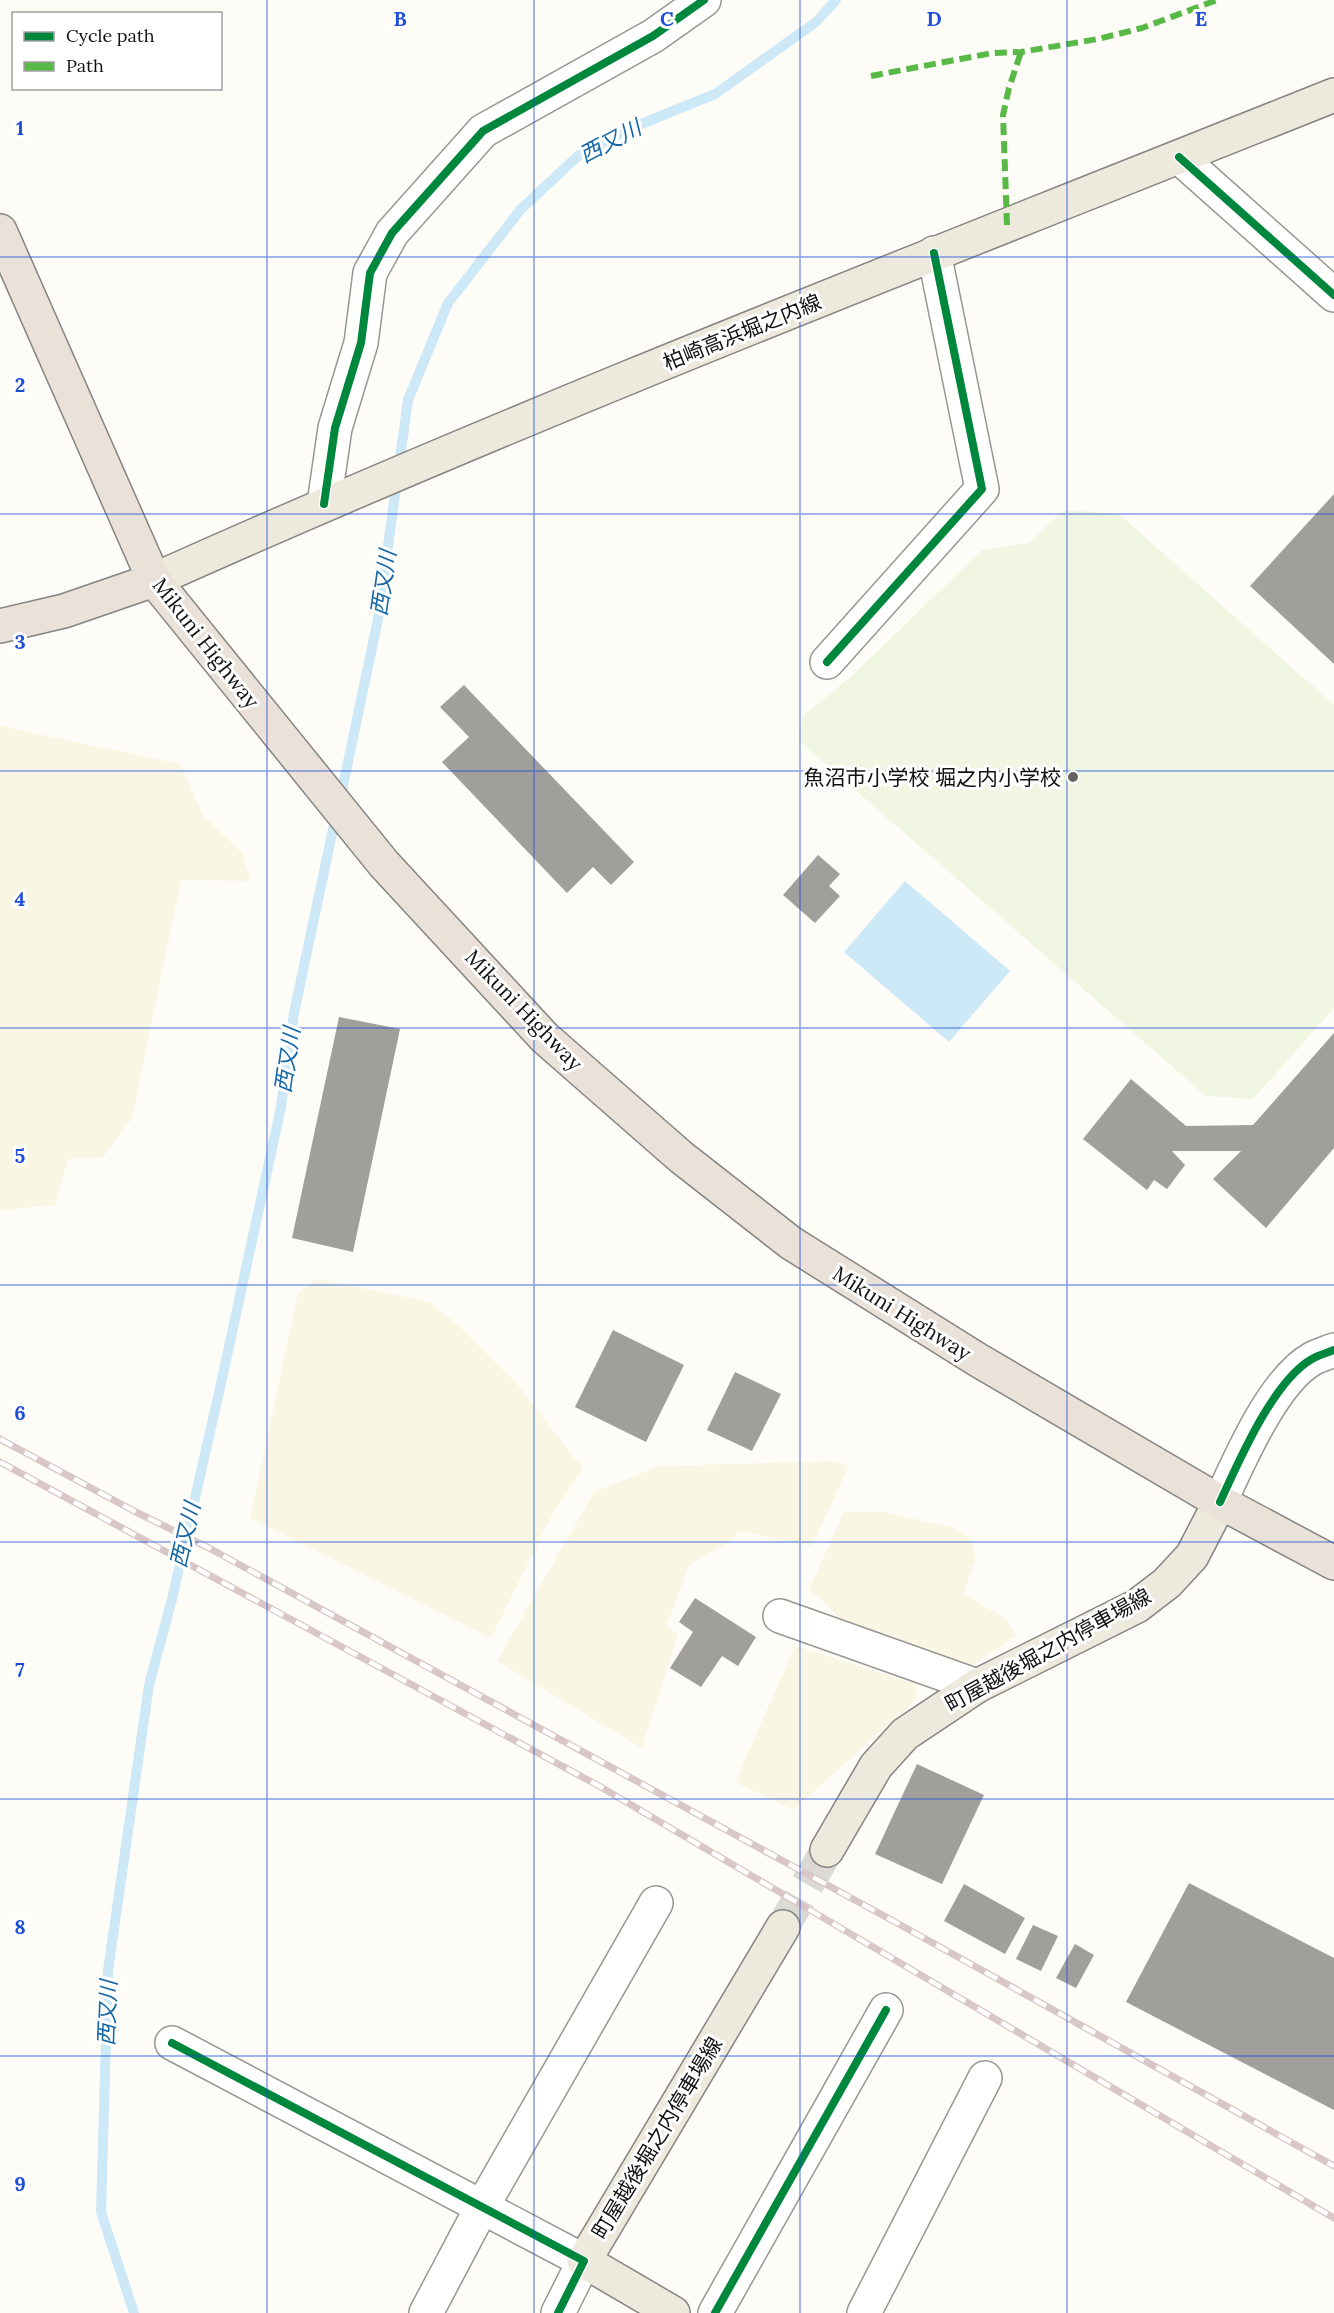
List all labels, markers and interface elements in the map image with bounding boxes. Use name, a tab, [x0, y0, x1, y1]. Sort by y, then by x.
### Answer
text: B	[393, 6, 407, 31]
text: C	[660, 6, 674, 31]
text: D	[926, 6, 942, 31]
text: E	[1195, 6, 1207, 31]
legend	[12, 12, 222, 90]
text: Cycle path	[66, 24, 155, 47]
text: Path	[66, 54, 104, 77]
water label: 西又川	[574, 112, 647, 169]
text: 1	[16, 115, 24, 140]
street label: 柏崎高浜堀之内線	[659, 288, 825, 376]
text: 2	[15, 372, 25, 397]
water label: 西又川	[365, 546, 402, 618]
street label: Mikuni Highway	[147, 572, 265, 714]
text: 3	[14, 629, 26, 654]
place label: 魚沼市小学校 堀之内小学校	[803, 764, 1061, 791]
marker: 魚沼市小学校 堀之内小学校	[1066, 770, 1080, 784]
text: 4	[15, 886, 26, 911]
street label: Mikuni Highway	[459, 944, 589, 1076]
water label: 西又川	[269, 1023, 306, 1095]
text: 5	[15, 1143, 26, 1168]
street label: Mikuni Highway	[828, 1260, 976, 1366]
text: 6	[14, 1400, 26, 1425]
water label: 西又川	[164, 1498, 207, 1570]
street label: 町屋越後堀之内停車場線	[940, 1582, 1156, 1718]
text: 7	[15, 1657, 25, 1682]
text: 8	[14, 1914, 26, 1939]
water label: 西又川	[92, 1978, 122, 2046]
street label: 町屋越後堀之内停車場線	[586, 2032, 728, 2244]
text: 9	[14, 2171, 26, 2196]

